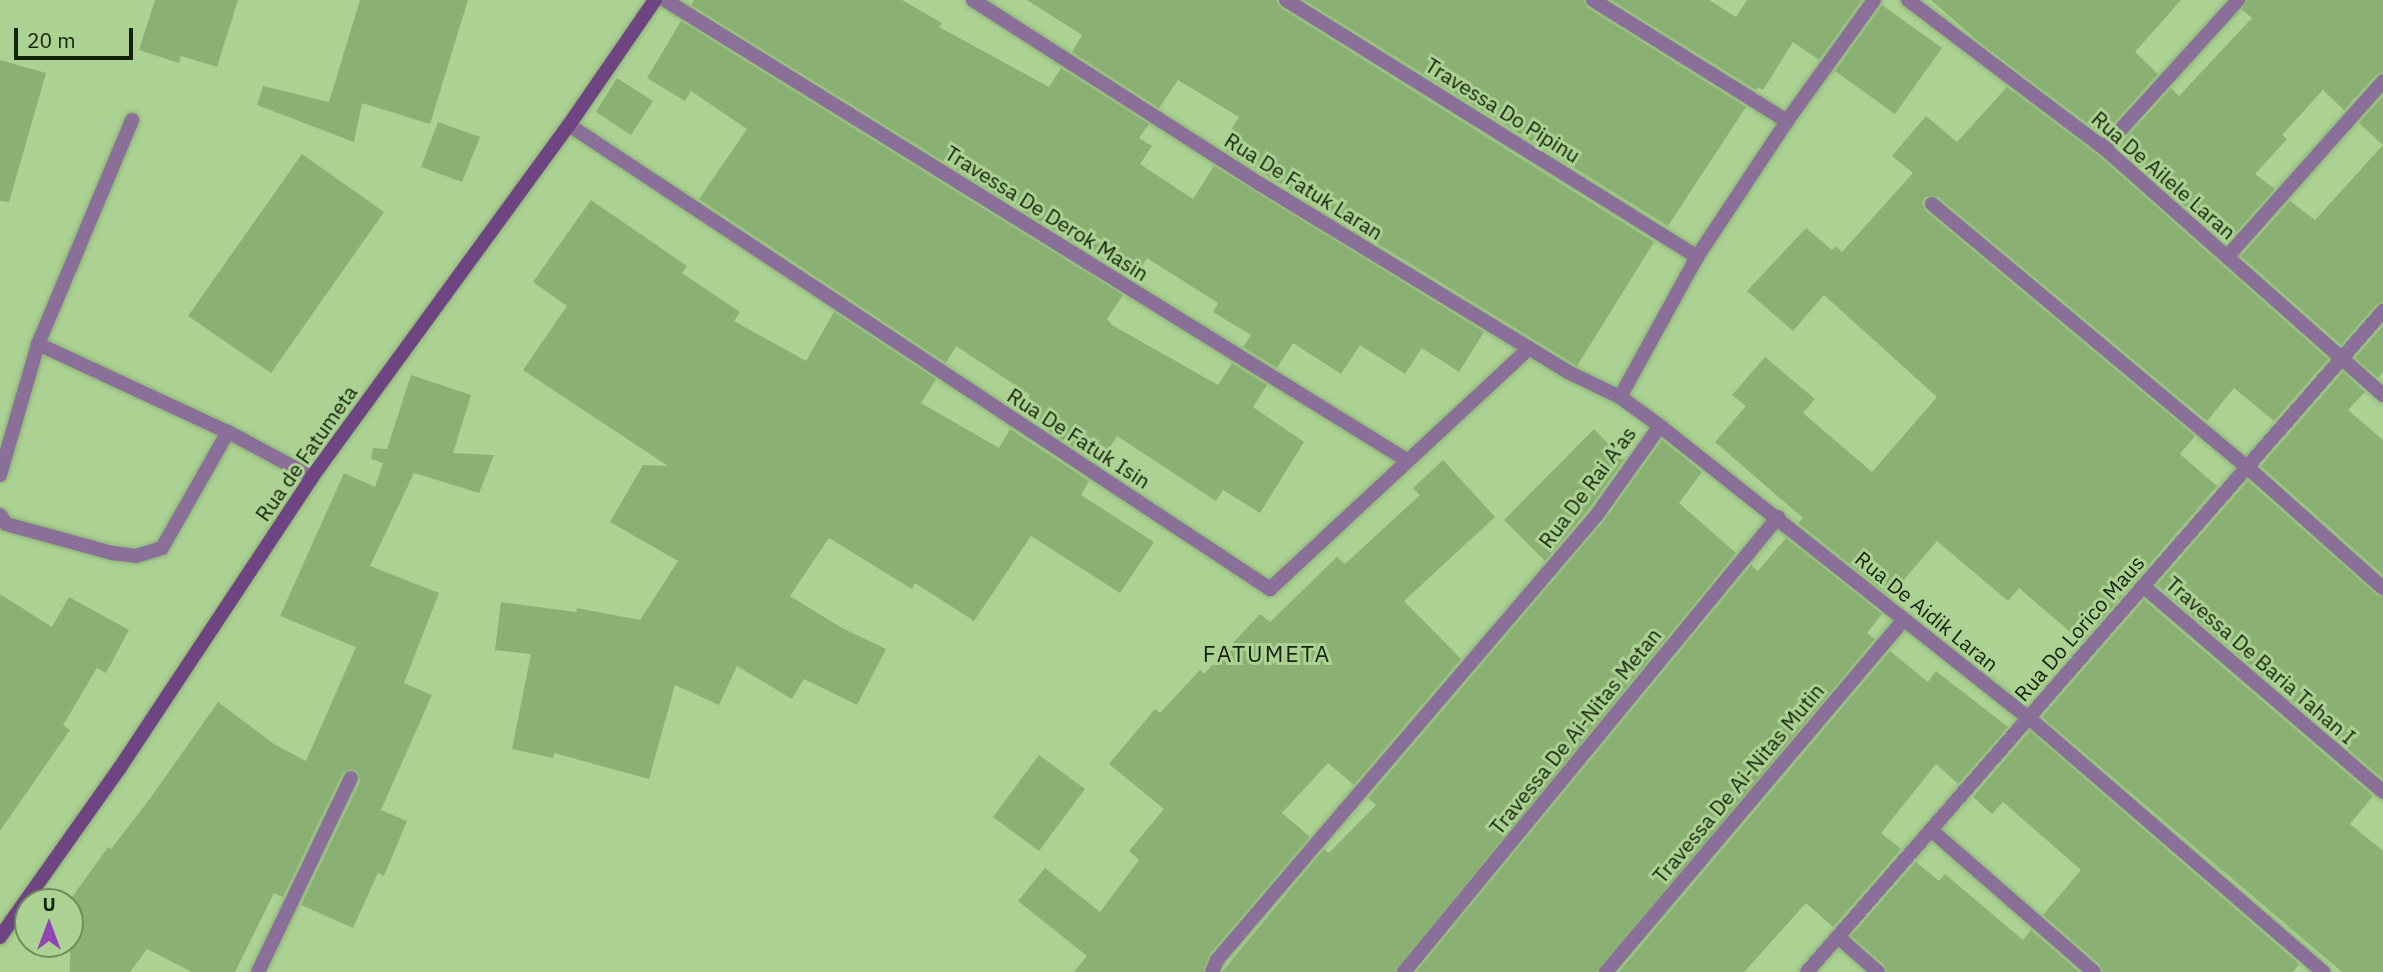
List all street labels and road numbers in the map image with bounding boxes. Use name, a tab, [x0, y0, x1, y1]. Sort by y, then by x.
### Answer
street label: Travessa Do Pipinu	[1421, 52, 1585, 168]
street label: Rua De Ailele Laran	[2087, 106, 2241, 244]
street label: Rua De Fatuk Laran	[1220, 127, 1388, 245]
street label: Travessa De Derok Masin	[941, 140, 1153, 286]
street label: Rua de Fatumeta	[250, 380, 362, 526]
street label: Rua De Fatuk Isin	[1003, 382, 1155, 494]
street label: Rua De Rai A’as	[1533, 421, 1641, 553]
street label: Rua De Aidik Laran	[1850, 546, 2004, 676]
street label: Rua Do Lorico Maus	[2009, 550, 2149, 706]
street label: Travessa De Baria Tahan I	[2161, 571, 2361, 749]
street label: Travessa De Ai-Nitas Metan	[1484, 623, 1666, 839]
street label: Travessa De Ai-Nitas Mutin	[1647, 678, 1829, 888]

